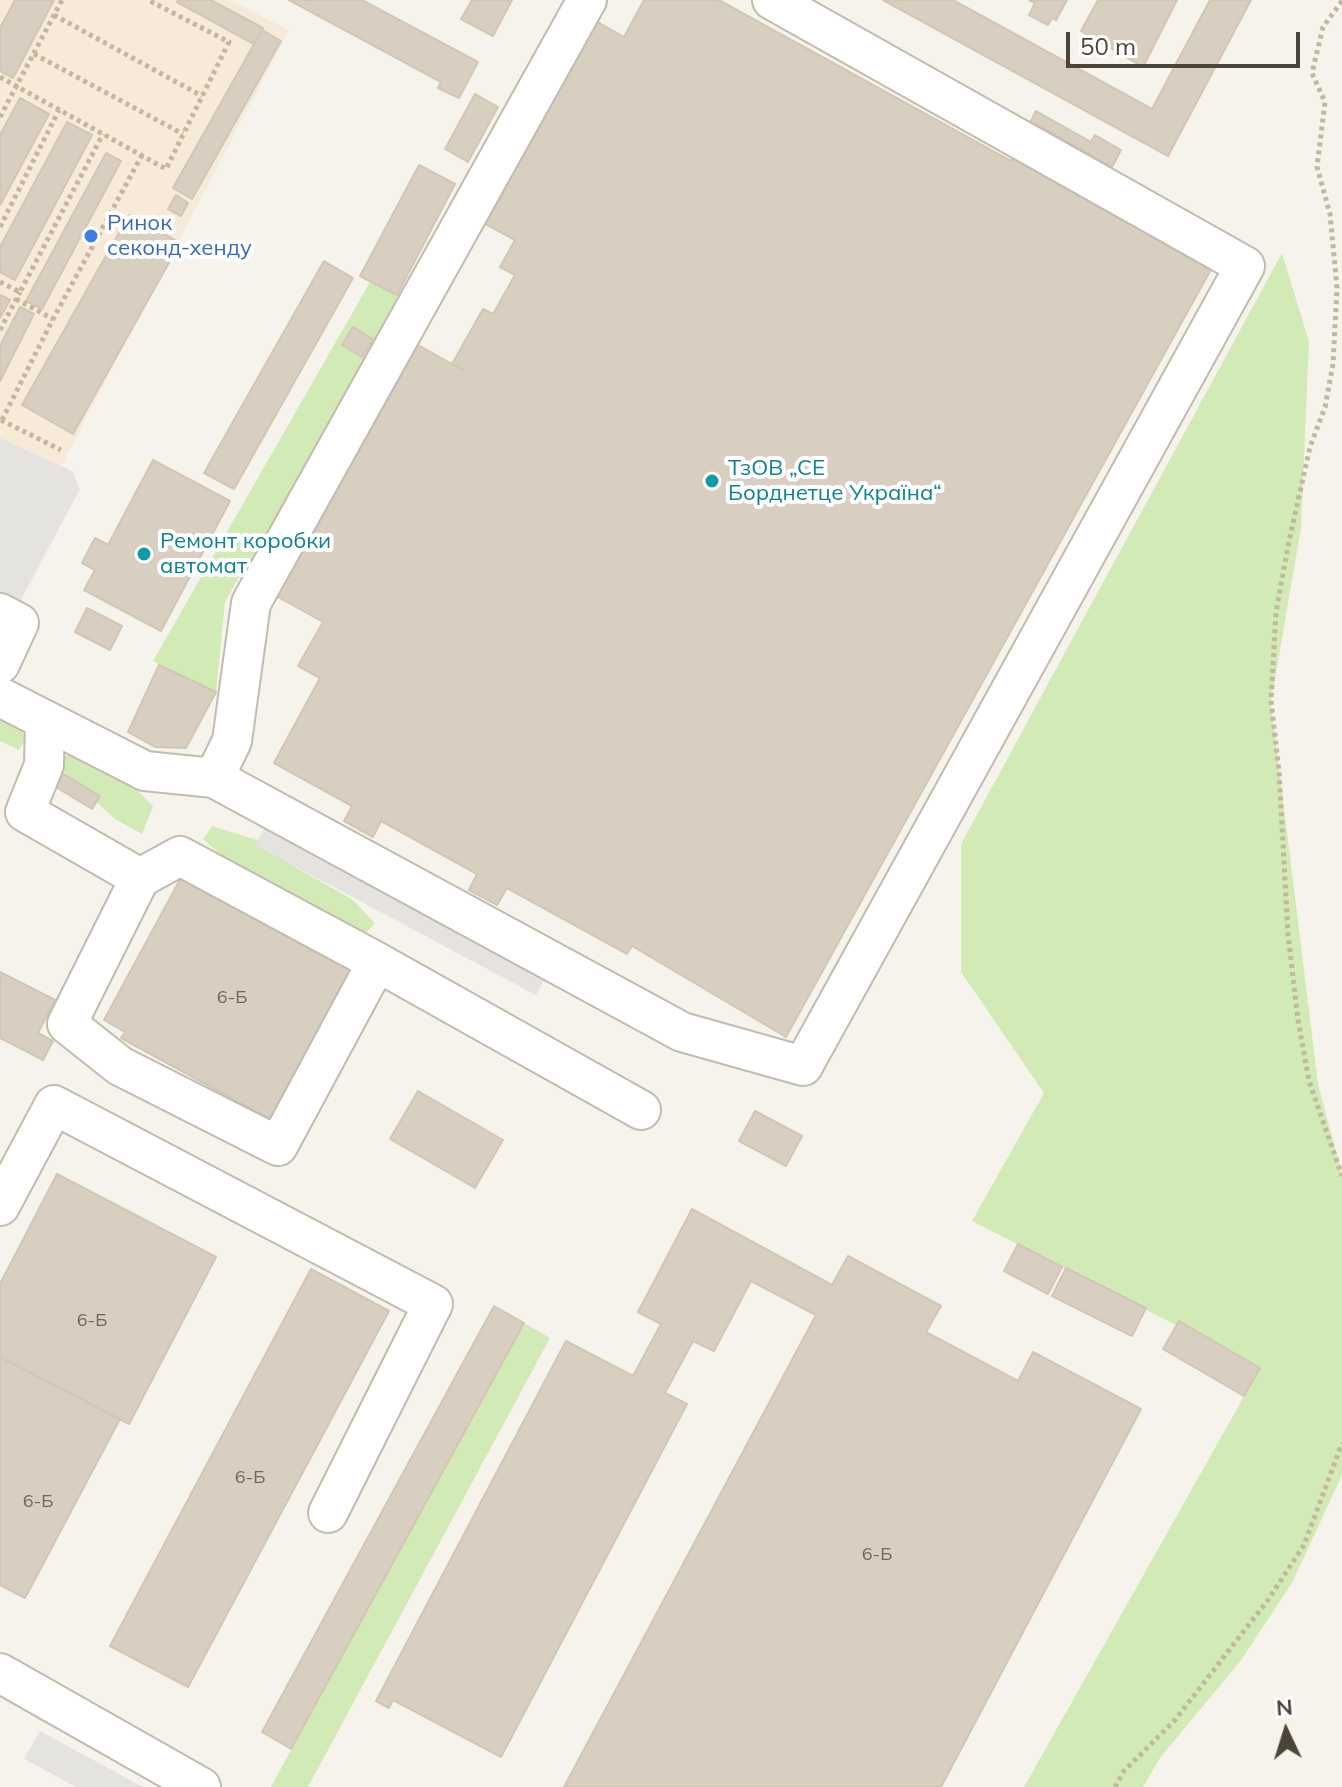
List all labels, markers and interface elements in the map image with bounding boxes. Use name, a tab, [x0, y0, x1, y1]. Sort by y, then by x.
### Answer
scale bar	[1070, 16, 1304, 66]
text: 50 m	[1080, 31, 1136, 61]
place label: Ринок секонд-хенду	[107, 210, 252, 262]
marker: Ринок секонд-хенду	[82, 227, 100, 245]
place label: ТзОВ „СЕ Борднетце Україна“	[728, 455, 942, 506]
marker: ТзОВ „СЕ Борднетце Україна“	[703, 472, 721, 490]
place label: Ремонт коробки автомат	[160, 528, 331, 580]
marker: Ремонт коробки автомат	[135, 545, 153, 563]
house number: 6-Б	[217, 987, 247, 1009]
house number: 6-Б	[77, 1310, 107, 1332]
house number: 6-Б	[235, 1467, 265, 1489]
house number: 6-Б	[23, 1491, 53, 1513]
house number: 6-Б	[862, 1544, 892, 1566]
north arrow	[1246, 1691, 1326, 1771]
text: N	[1275, 1693, 1294, 1722]

